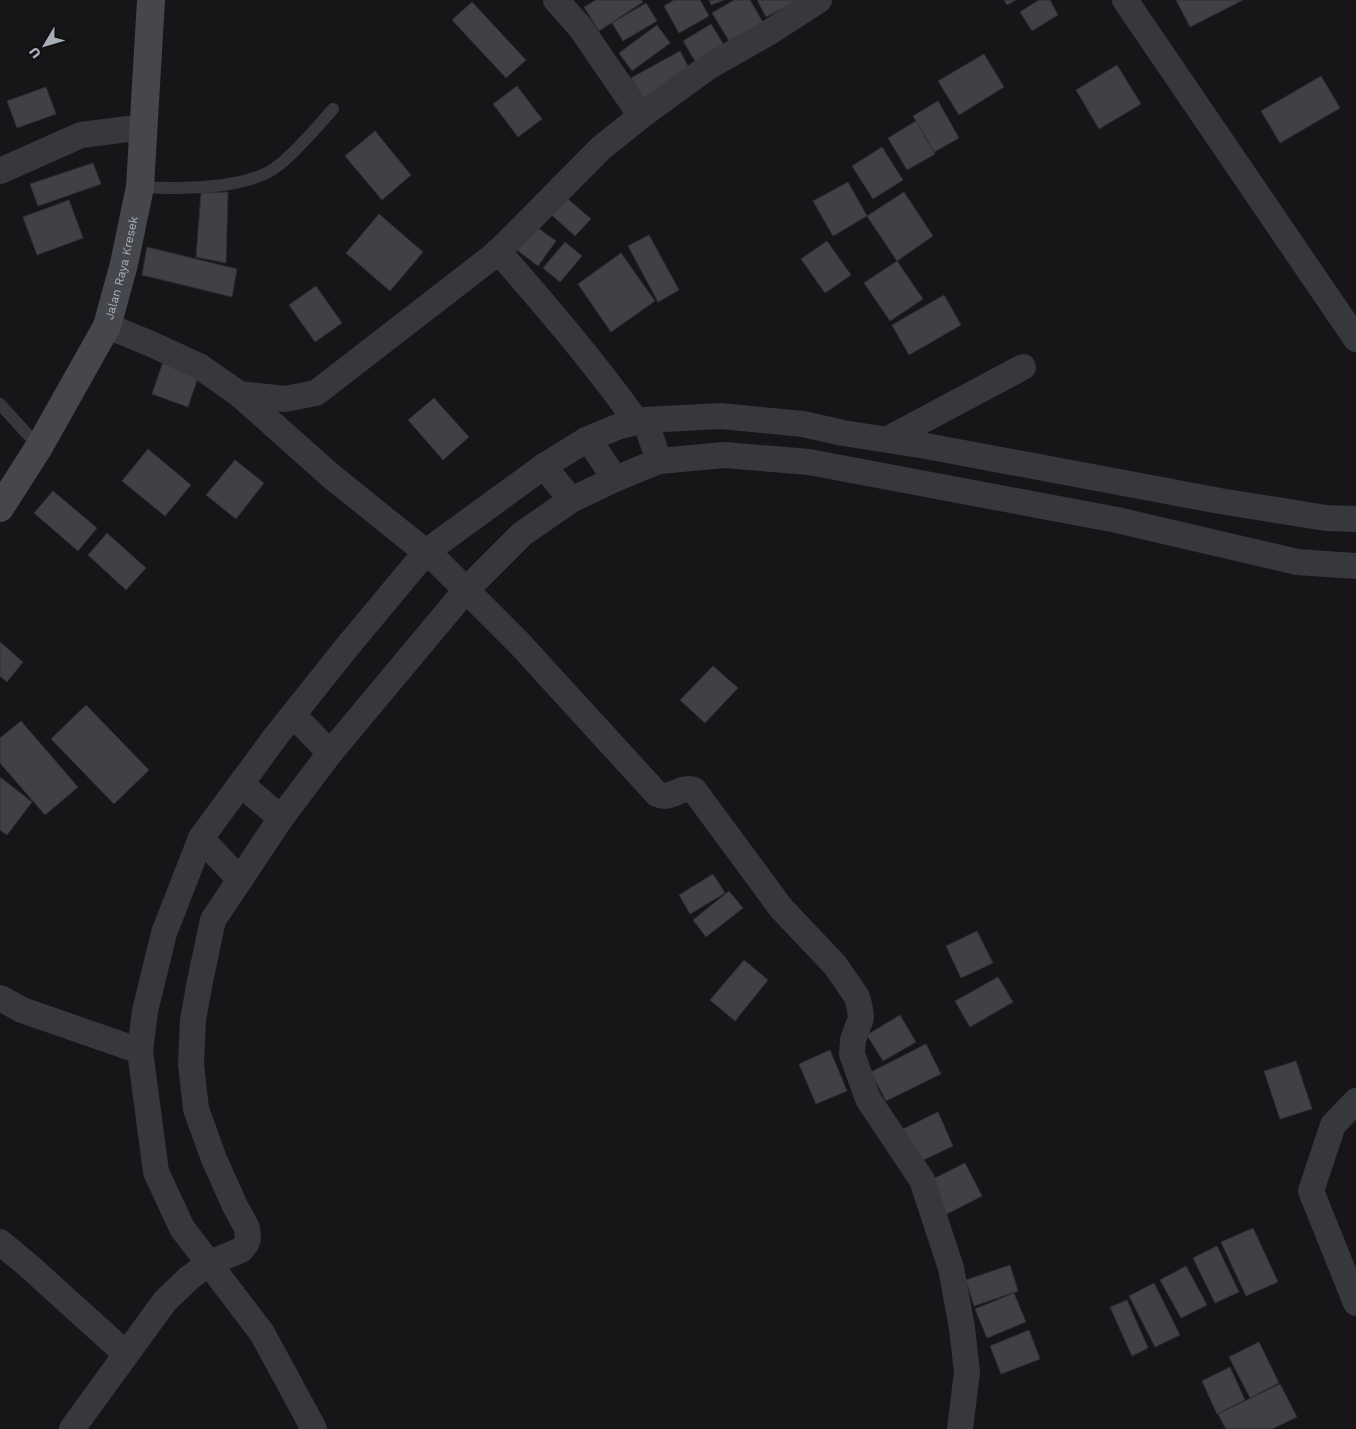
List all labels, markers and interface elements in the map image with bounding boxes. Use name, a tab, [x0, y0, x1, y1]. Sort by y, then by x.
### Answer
north arrow	[20, 20, 70, 70]
text: U	[25, 44, 44, 62]
street label: Jalan Raya Kresek	[102, 215, 141, 321]

